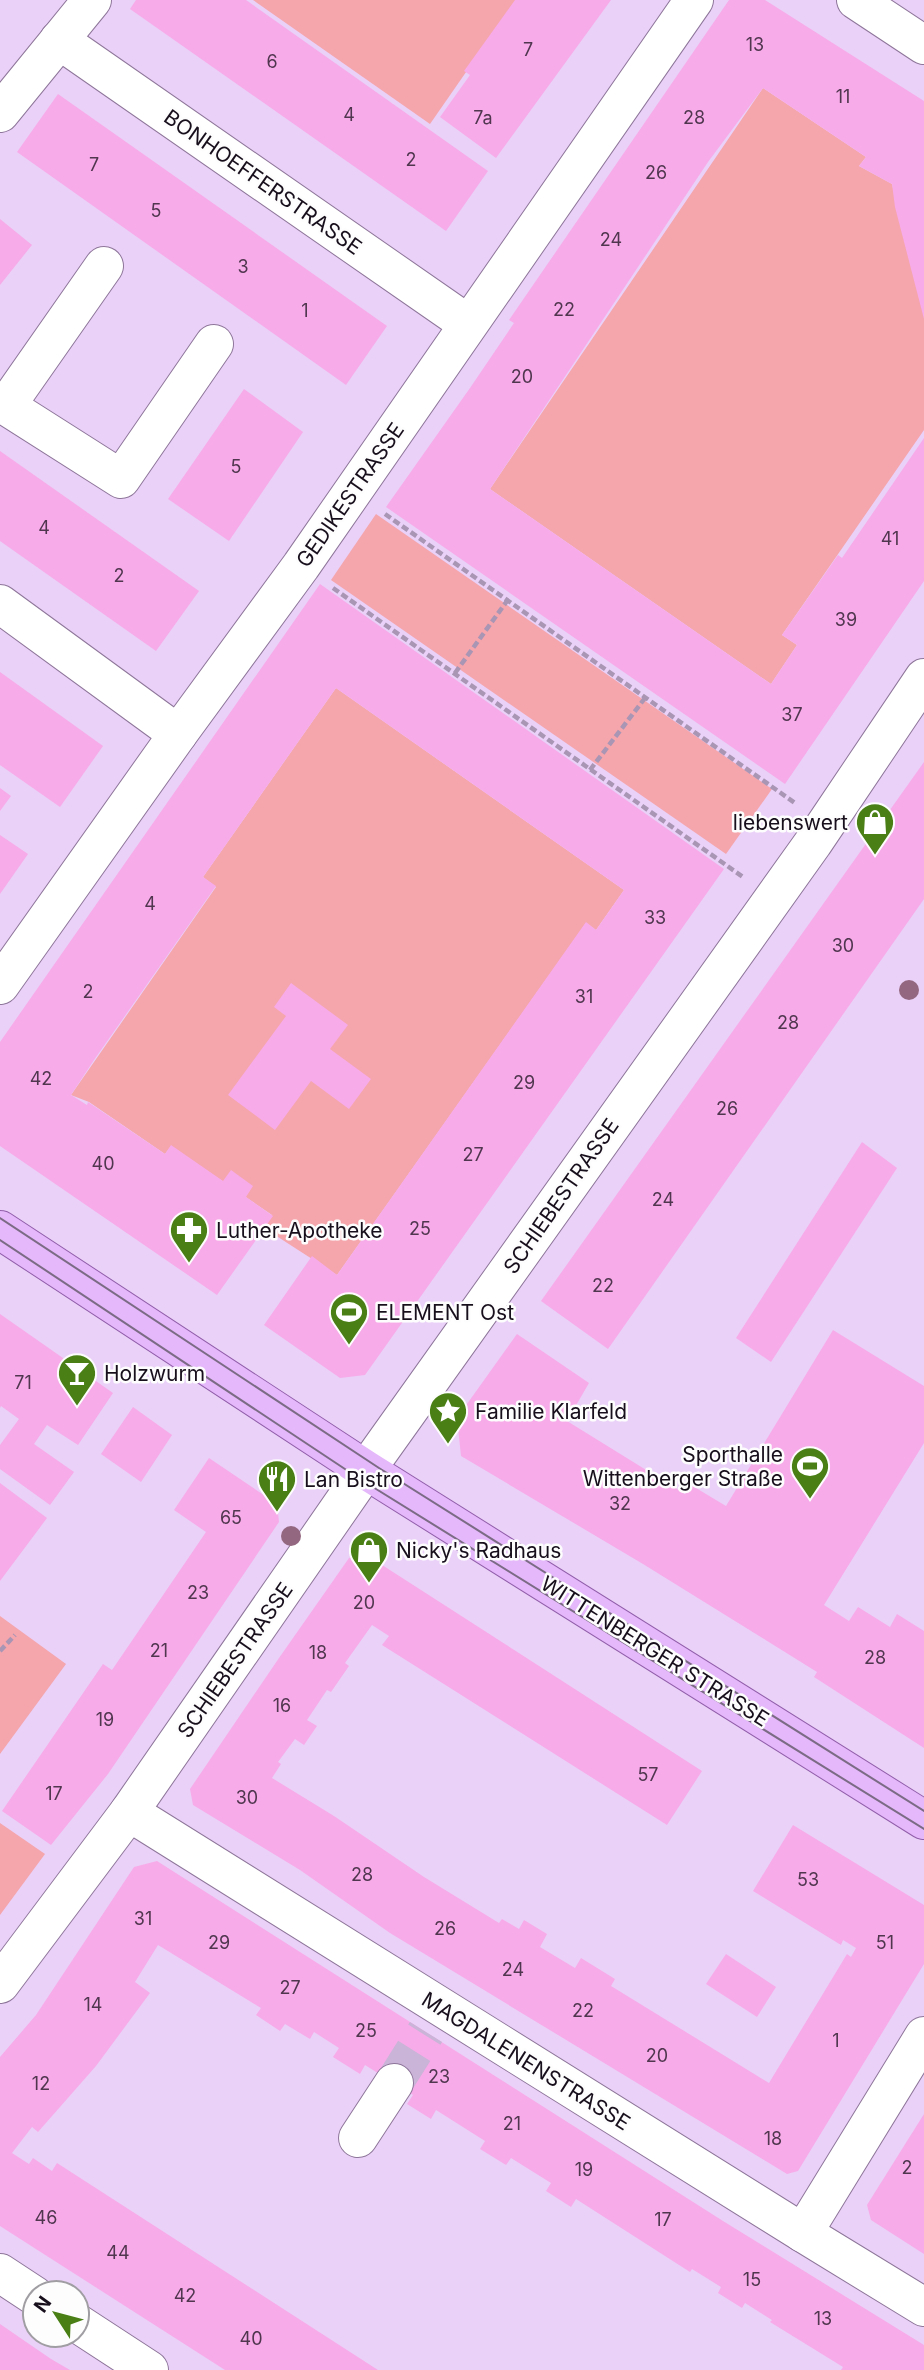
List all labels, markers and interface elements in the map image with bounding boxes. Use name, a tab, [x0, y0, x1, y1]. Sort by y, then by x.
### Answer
house number: 13	[746, 34, 764, 55]
house number: 7	[523, 39, 533, 60]
house number: 6	[266, 51, 278, 72]
house number: 11	[836, 86, 850, 107]
street label: BONHOEFFERSTRASSE	[159, 104, 367, 260]
house number: 4	[343, 104, 355, 125]
house number: 7a	[473, 107, 493, 128]
house number: 28	[683, 107, 705, 128]
house number: 2	[406, 149, 416, 170]
house number: 7	[89, 154, 99, 175]
house number: 26	[645, 162, 667, 183]
house number: 5	[151, 200, 161, 221]
house number: 24	[600, 229, 622, 250]
house number: 3	[237, 256, 249, 277]
house number: 22	[553, 299, 575, 320]
house number: 1	[301, 300, 309, 321]
house number: 20	[511, 366, 533, 387]
street label: GEDIKESTRASSE	[291, 418, 409, 572]
house number: 5	[231, 456, 241, 477]
house number: 4	[38, 517, 50, 538]
house number: 41	[881, 528, 899, 549]
house number: 2	[114, 565, 124, 586]
house number: 39	[835, 609, 857, 630]
house number: 37	[781, 704, 803, 725]
shop icon: liebenswert	[854, 801, 896, 856]
place label: liebenswert	[733, 810, 848, 835]
house number: 4	[144, 893, 156, 914]
house number: 33	[644, 907, 666, 928]
house number: 30	[832, 935, 854, 956]
house number: 2	[83, 981, 93, 1002]
house number: 31	[575, 986, 593, 1007]
house number: 28	[777, 1012, 799, 1033]
house number: 42	[30, 1068, 52, 1089]
house number: 29	[513, 1072, 535, 1093]
house number: 26	[716, 1098, 738, 1119]
street label: SCHIEBESTRASSE	[498, 1114, 624, 1278]
house number: 27	[462, 1144, 484, 1165]
house number: 40	[92, 1153, 114, 1174]
house number: 24	[652, 1189, 674, 1210]
pharmacy icon: Luther-Apotheke	[168, 1209, 210, 1264]
place label: Luther-Apotheke	[216, 1218, 383, 1243]
house number: 25	[409, 1218, 431, 1239]
house number: 22	[592, 1275, 614, 1296]
sports icon: ELEMENT Ost	[328, 1291, 370, 1346]
place label: ELEMENT Ost	[376, 1300, 514, 1325]
bar icon: Holzwurm	[56, 1352, 98, 1407]
place label: Holzwurm	[104, 1361, 205, 1386]
house number: 71	[14, 1372, 32, 1393]
place icon: Familie Klarfeld	[427, 1390, 469, 1445]
place label: Familie Klarfeld	[475, 1399, 627, 1424]
place label: Sporthalle Wittenberger Straße	[583, 1442, 783, 1491]
sports icon: Sporthalle Wittenberger Straße	[789, 1445, 831, 1500]
restaurant icon: Lan Bistro	[256, 1458, 298, 1513]
place label: Lan Bistro	[304, 1467, 403, 1492]
house number: 32	[609, 1493, 631, 1514]
house number: 65	[220, 1507, 242, 1528]
shop icon: Nicky's Radhaus	[348, 1529, 390, 1584]
place label: Nicky's Radhaus	[396, 1538, 561, 1563]
street label: WITTENBERGER STRASSE	[536, 1570, 774, 1732]
street label: SCHIEBESTRASSE	[172, 1578, 298, 1742]
house number: 23	[187, 1582, 209, 1603]
house number: 20	[353, 1592, 375, 1613]
house number: 21	[150, 1640, 168, 1661]
house number: 18	[309, 1642, 327, 1663]
house number: 28	[864, 1647, 886, 1668]
house number: 16	[273, 1695, 291, 1716]
house number: 19	[96, 1709, 114, 1730]
house number: 57	[637, 1764, 659, 1785]
house number: 17	[45, 1783, 63, 1804]
house number: 30	[236, 1787, 258, 1808]
house number: 28	[351, 1864, 373, 1885]
house number: 53	[797, 1869, 819, 1890]
house number: 31	[134, 1908, 152, 1929]
house number: 26	[434, 1918, 456, 1939]
house number: 29	[208, 1932, 230, 1953]
house number: 51	[876, 1932, 894, 1953]
house number: 24	[502, 1959, 524, 1980]
house number: 27	[279, 1977, 301, 1998]
street label: MAGDALENENSTRASSE	[417, 1987, 635, 2135]
house number: 14	[84, 1994, 102, 2015]
house number: 22	[572, 2000, 594, 2021]
house number: 25	[355, 2020, 377, 2041]
house number: 1	[832, 2030, 840, 2051]
house number: 20	[646, 2045, 668, 2066]
house number: 23	[428, 2066, 450, 2087]
house number: 12	[32, 2073, 50, 2094]
house number: 21	[503, 2113, 521, 2134]
house number: 18	[764, 2128, 782, 2149]
house number: 2	[902, 2157, 912, 2178]
house number: 19	[575, 2159, 593, 2180]
house number: 46	[35, 2207, 57, 2228]
house number: 17	[654, 2209, 672, 2230]
house number: 44	[106, 2242, 130, 2263]
house number: 15	[743, 2269, 761, 2290]
north arrow	[21, 2279, 91, 2349]
house number: 42	[174, 2285, 196, 2306]
text: N	[29, 2292, 56, 2317]
house number: 13	[814, 2308, 832, 2329]
house number: 40	[240, 2328, 262, 2349]

